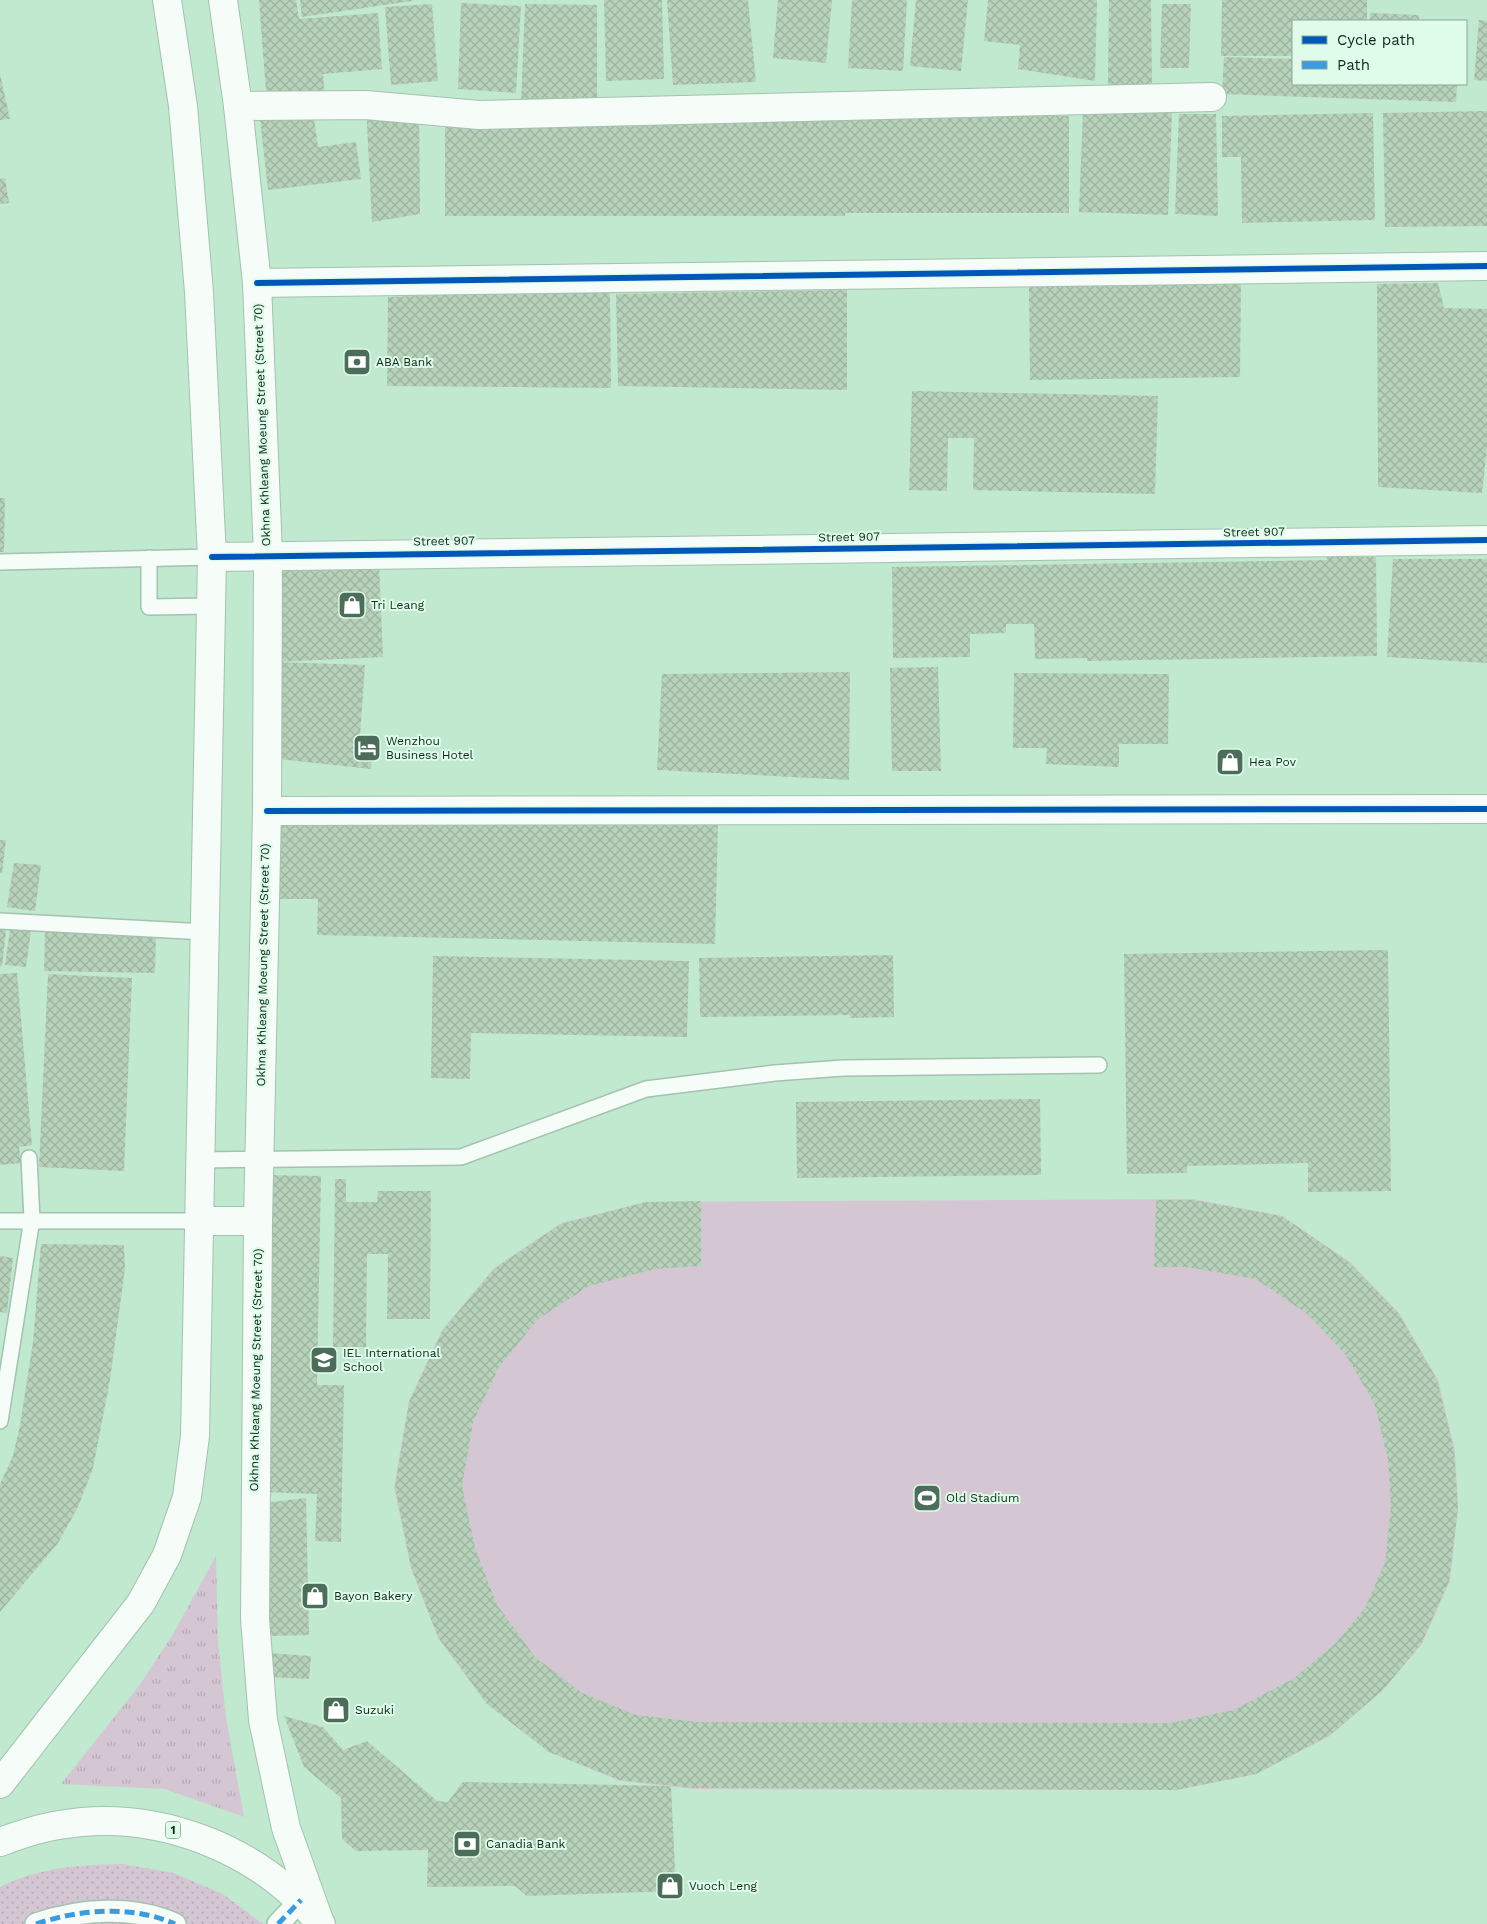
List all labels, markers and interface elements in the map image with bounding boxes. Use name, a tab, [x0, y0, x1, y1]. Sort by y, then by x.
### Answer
legend	[1292, 20, 1467, 85]
text: Cycle path	[1337, 31, 1415, 49]
text: Path	[1337, 56, 1370, 74]
street label: Okhna Khleang Moeung Street (Street 70)	[251, 303, 273, 547]
bank icon: ABA Bank	[342, 347, 372, 377]
place label: ABA Bank	[376, 355, 432, 369]
street label: Street 907	[1223, 524, 1285, 540]
street label: Street 907	[818, 529, 880, 545]
street label: Street 907	[413, 533, 475, 549]
shop icon: Tri Leang	[337, 590, 367, 620]
place label: Tri Leang	[371, 598, 425, 612]
hotel icon: Wenzhou Business Hotel	[352, 733, 382, 763]
place label: Wenzhou Business Hotel	[386, 734, 474, 762]
shop icon: Hea Pov	[1215, 747, 1245, 777]
place label: Hea Pov	[1249, 755, 1297, 769]
street label: Okhna Khleang Moeung Street (Street 70)	[254, 843, 272, 1087]
street label: Okhna Khleang Moeung Street (Street 70)	[247, 1248, 265, 1492]
school or university icon: IEL International School	[309, 1345, 339, 1375]
place label: IEL International School	[343, 1346, 440, 1374]
sports icon: Old Stadium	[912, 1483, 942, 1513]
place label: Old Stadium	[946, 1491, 1019, 1505]
shop icon: Bayon Bakery	[300, 1581, 330, 1611]
place label: Bayon Bakery	[334, 1589, 413, 1603]
shop icon: Suzuki	[321, 1695, 351, 1725]
place label: Suzuki	[355, 1703, 394, 1717]
road number: 1	[166, 1822, 180, 1838]
bank icon: Canadia Bank	[452, 1829, 482, 1859]
place label: Canadia Bank	[486, 1837, 566, 1851]
shop icon: Vuoch Leng	[655, 1871, 685, 1901]
place label: Vuoch Leng	[689, 1879, 758, 1893]

